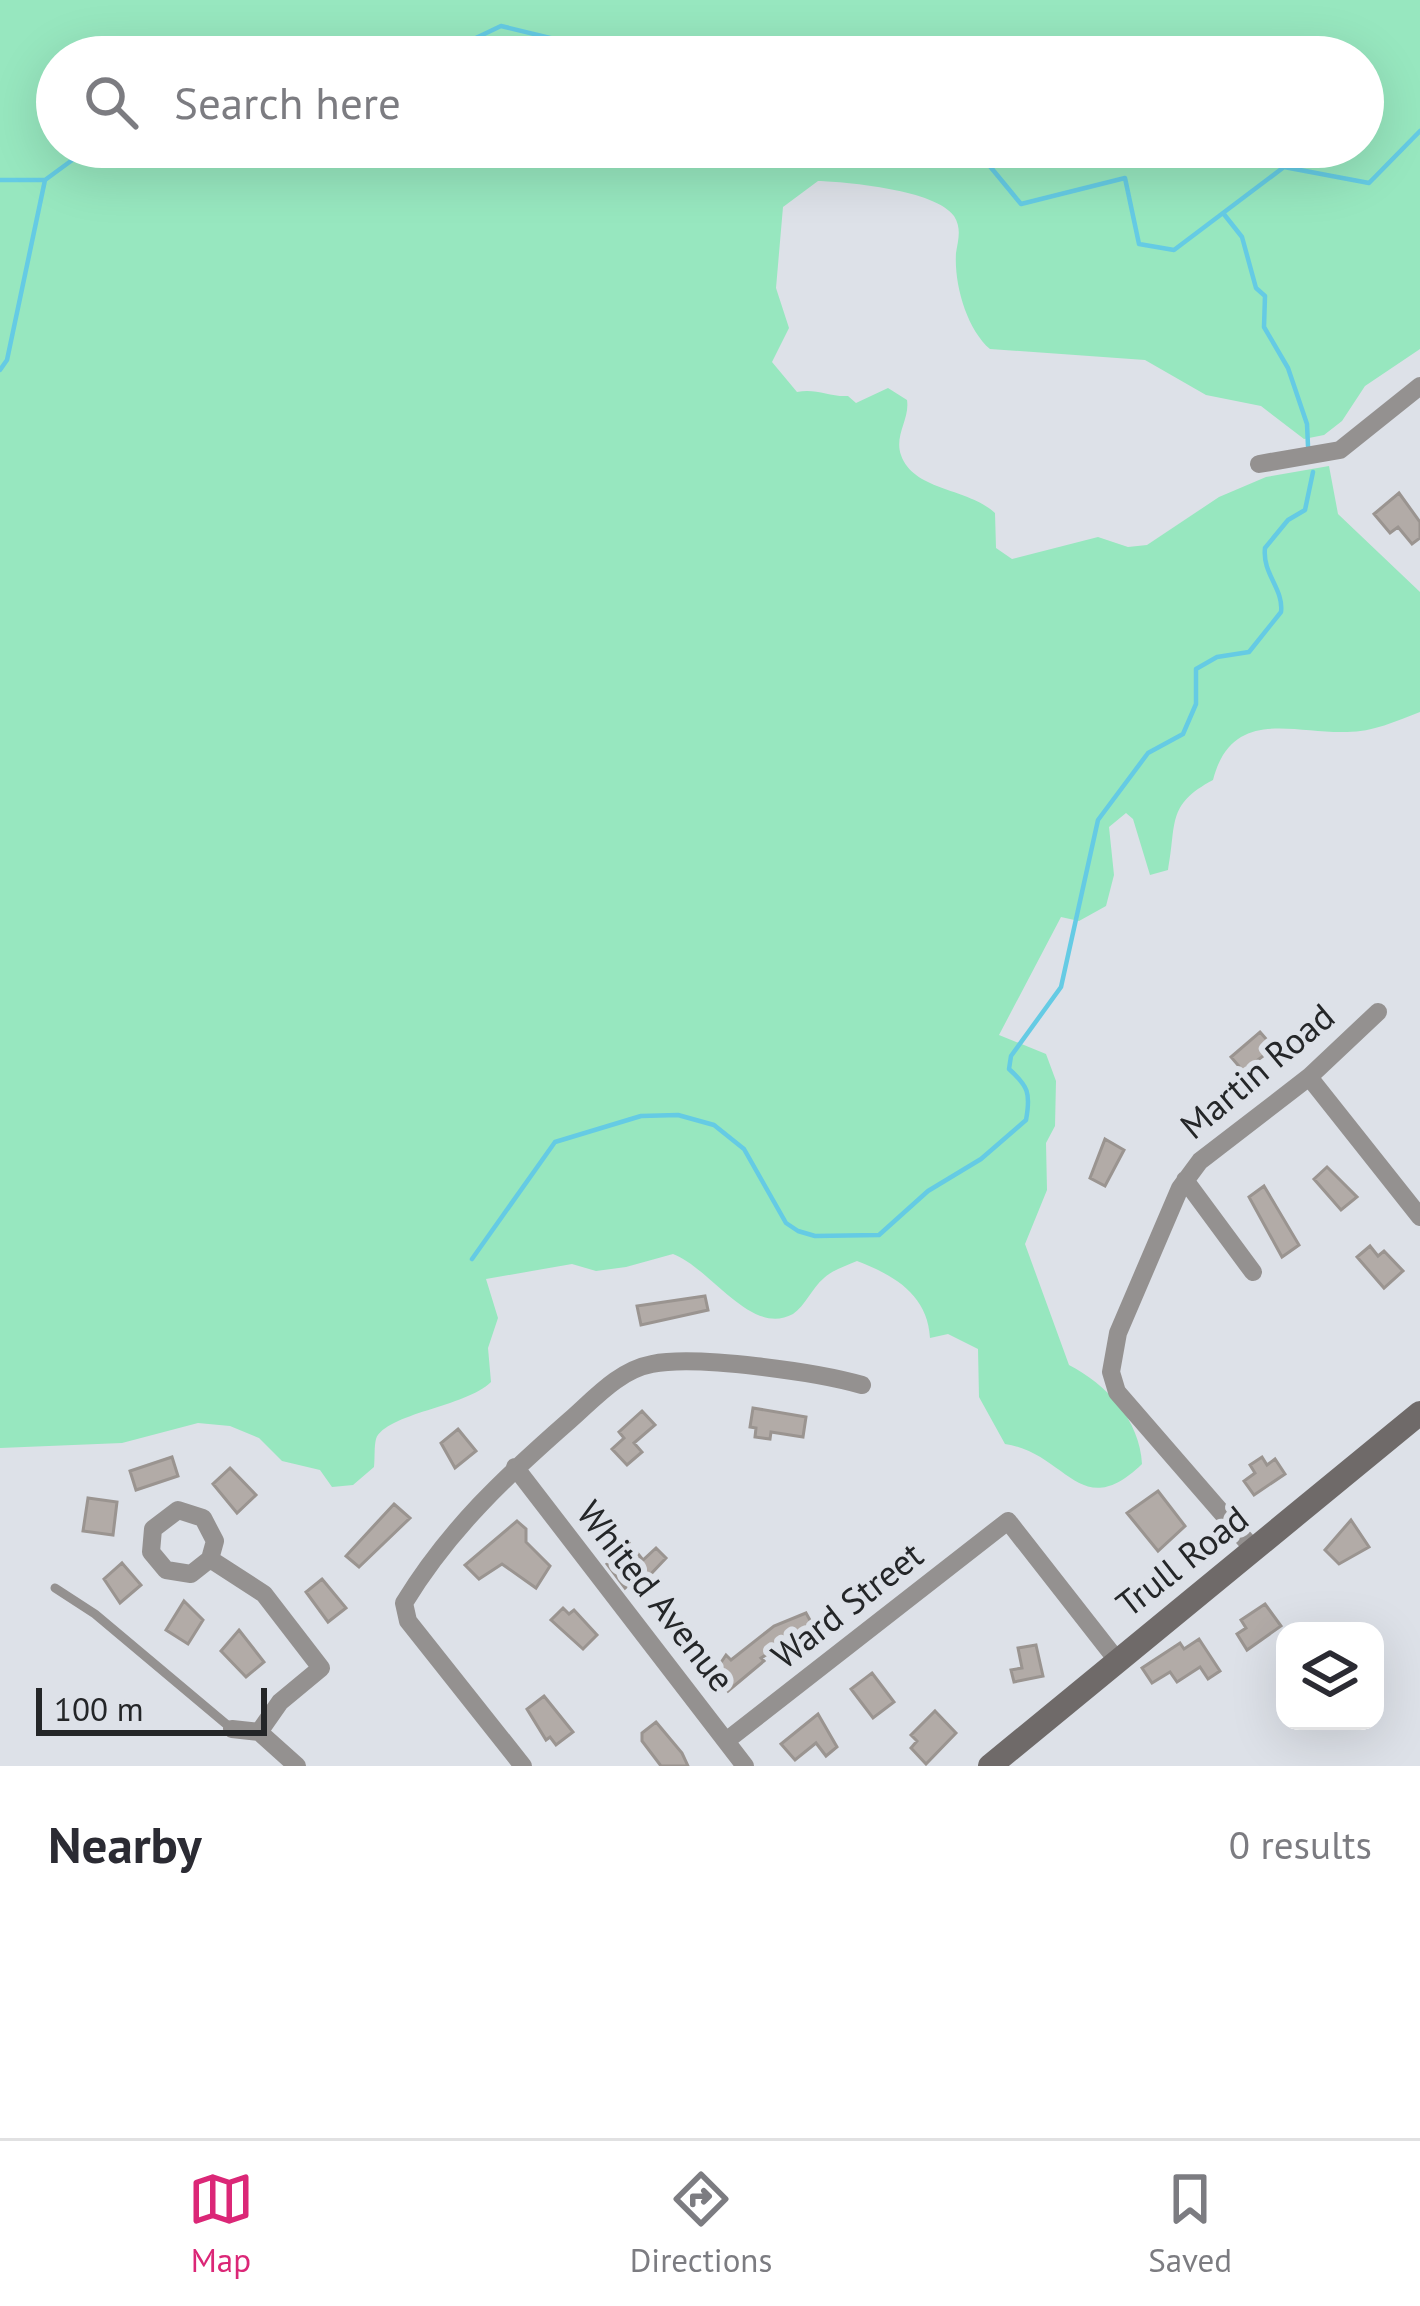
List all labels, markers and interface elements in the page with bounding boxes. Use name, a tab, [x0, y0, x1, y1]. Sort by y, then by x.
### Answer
search box	[36, 36, 1384, 168]
icon: search	[78, 69, 144, 135]
text: Search here	[174, 73, 401, 131]
street label: Martin Road	[1170, 993, 1343, 1149]
street label: Whited Avenue	[567, 1491, 746, 1701]
street label: Trull Road	[1106, 1494, 1257, 1627]
street label: Ward Street	[762, 1531, 932, 1678]
map controls	[1276, 1622, 1384, 1730]
button: layers	[1276, 1622, 1384, 1730]
scale bar	[36, 1682, 267, 1735]
text: 100 m	[54, 1687, 144, 1730]
text: Nearby	[48, 1811, 202, 1877]
text: 0 results	[1229, 1819, 1372, 1870]
tab: Map	[188, 2166, 254, 2281]
tab: Directions	[630, 2166, 772, 2281]
tab: Saved	[1148, 2166, 1232, 2281]

